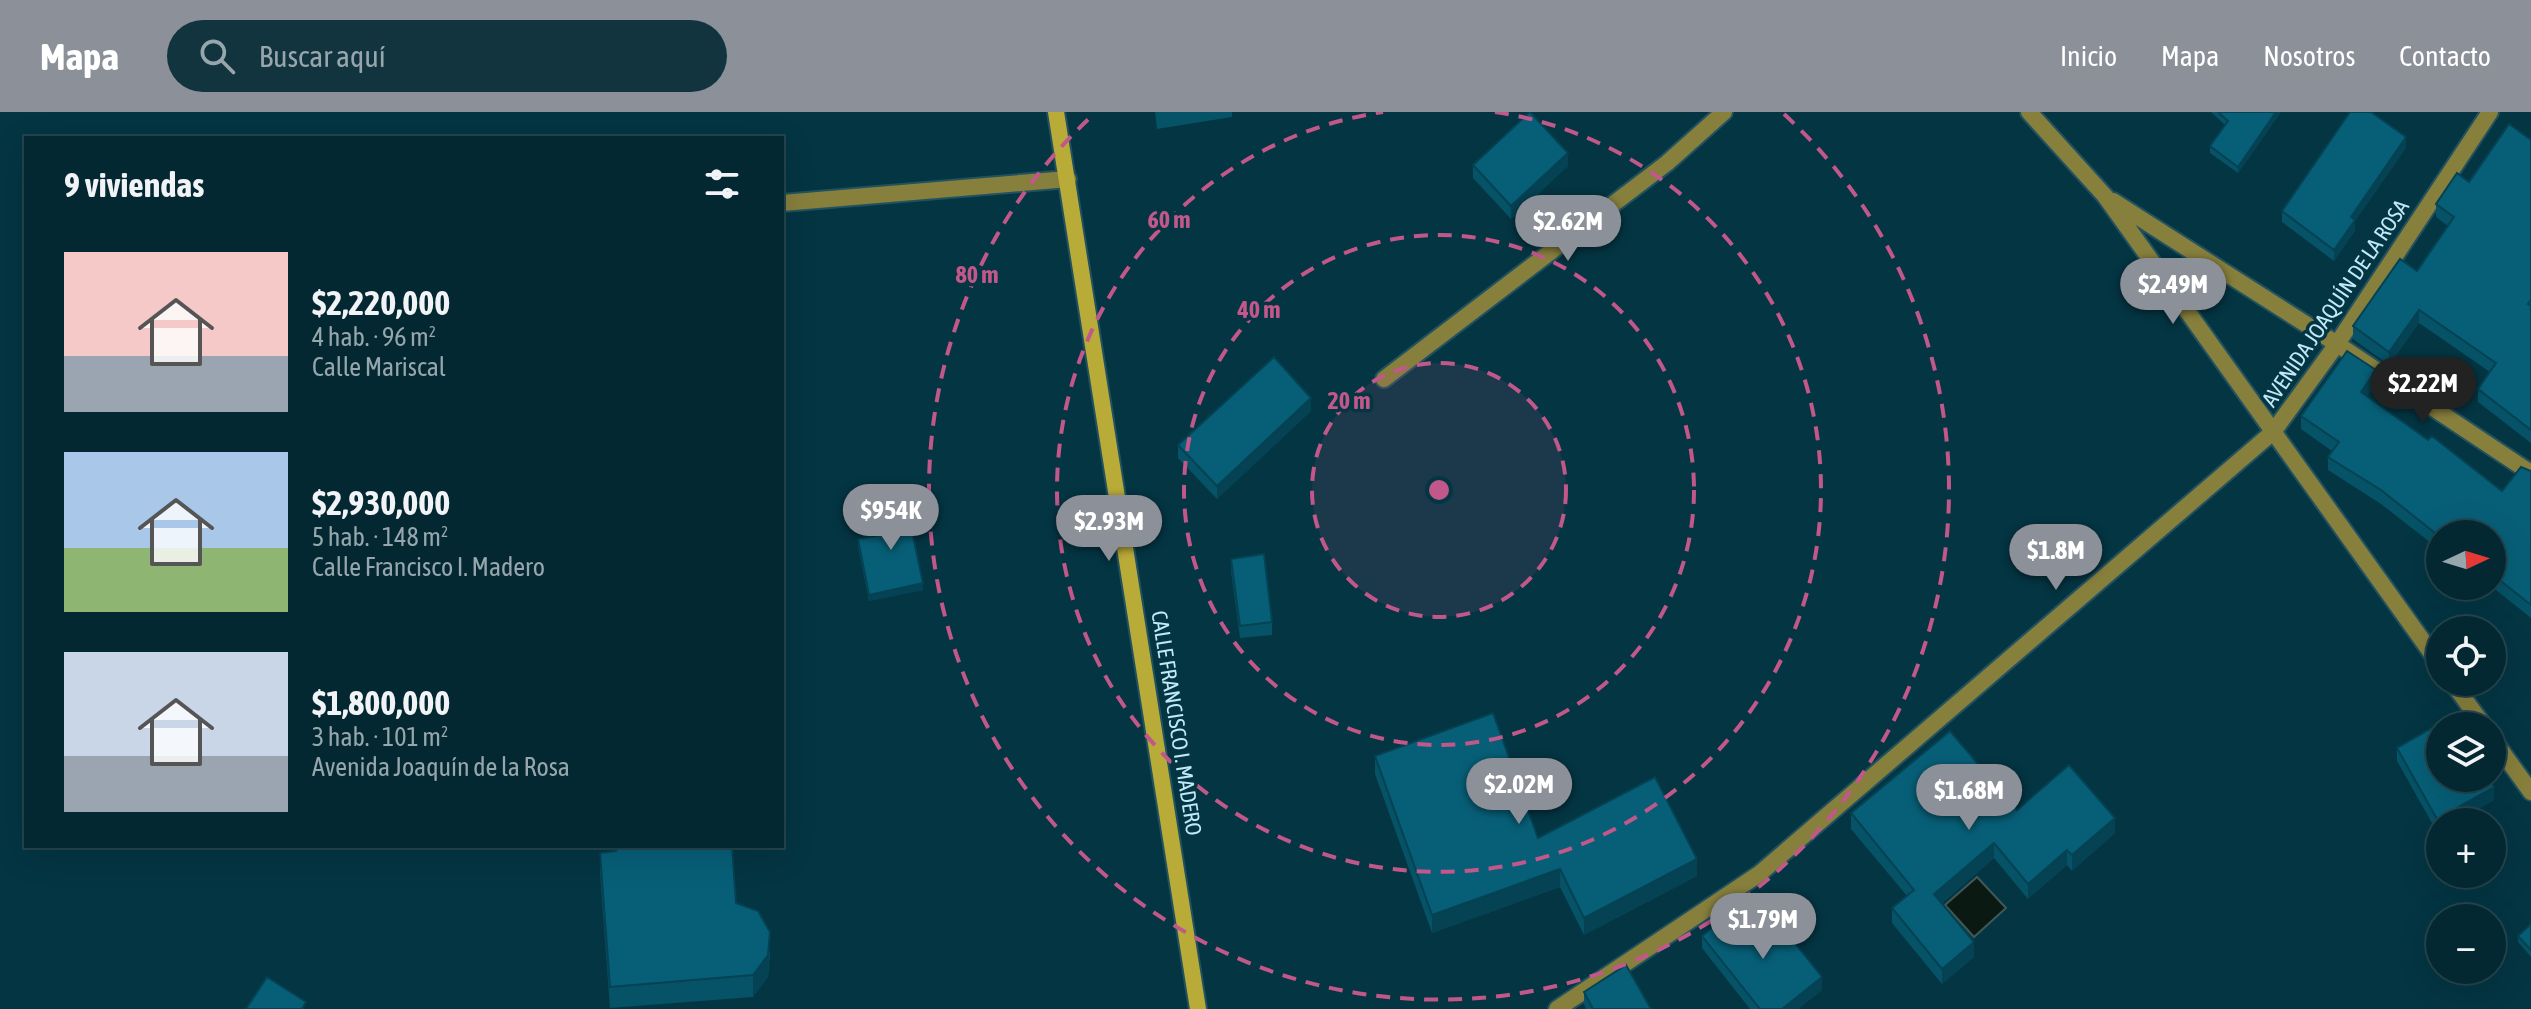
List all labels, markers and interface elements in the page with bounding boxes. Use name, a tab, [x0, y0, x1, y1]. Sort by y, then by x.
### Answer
search box	[167, 20, 727, 92]
icon: search	[195, 34, 239, 78]
text: Mapa	[40, 35, 119, 78]
text: Buscar aquí	[259, 39, 386, 73]
text: Inicio	[2060, 40, 2117, 72]
text: Mapa	[2161, 40, 2219, 72]
text: Nosotros	[2263, 40, 2355, 72]
text: Contacto	[2399, 40, 2491, 72]
icon: filters	[700, 162, 744, 206]
text: 9 viviendas	[64, 165, 204, 204]
street label: AVENIDA JOAQUÍN DE LA ROSA	[2256, 194, 2414, 411]
pin: $2.62M	[1503, 195, 1633, 263]
text: 60 m	[1147, 206, 1191, 233]
text: $2.62M	[1533, 206, 1603, 236]
pin: $2.49M	[2108, 258, 2238, 326]
text: 80 m	[955, 261, 999, 288]
text: $2.49M	[2138, 269, 2208, 299]
text: $2,220,000	[312, 283, 450, 322]
icon: home	[128, 284, 224, 380]
text: 40 m	[1236, 296, 1281, 323]
text: 4 hab. · 96 m²	[312, 322, 436, 352]
text: Calle Mariscal	[312, 352, 446, 382]
pin: $2.22M	[2358, 357, 2488, 425]
text: $2.22M	[2388, 368, 2458, 398]
text: 20 m	[1327, 387, 1371, 414]
centre of rings	[1425, 476, 1453, 504]
text: $2,930,000	[312, 483, 450, 522]
icon: home	[128, 484, 224, 580]
pin: $954K	[835, 484, 947, 552]
text: $954K	[861, 495, 921, 525]
pin: $2.93M	[1044, 495, 1174, 563]
text: $2.93M	[1074, 506, 1144, 536]
north arrow	[2426, 520, 2506, 600]
map controls	[2426, 520, 2506, 984]
text: 5 hab. · 148 m²	[312, 522, 448, 552]
pin: $1.8M	[2000, 524, 2112, 592]
text: $1.8M	[2027, 535, 2085, 565]
text: Calle Francisco I. Madero	[312, 552, 545, 582]
street label: CALLE FRANCISCO I. MADERO	[1146, 609, 1208, 837]
button: locate	[2426, 616, 2506, 696]
text: $1,800,000	[312, 683, 450, 722]
icon: home	[128, 684, 224, 780]
button: layers	[2426, 712, 2506, 792]
text: 3 hab. · 101 m²	[312, 722, 448, 752]
text: Avenida Joaquín de la Rosa	[312, 752, 570, 782]
pin: $2.02M	[1454, 758, 1584, 826]
pin: $1.68M	[1904, 764, 2034, 832]
text: $2.02M	[1484, 769, 1554, 799]
text: $1.68M	[1934, 775, 2004, 805]
button: +	[2426, 808, 2506, 888]
pin: $1.79M	[1698, 893, 1828, 961]
text: $1.79M	[1728, 904, 1798, 934]
button: −	[2426, 904, 2506, 984]

